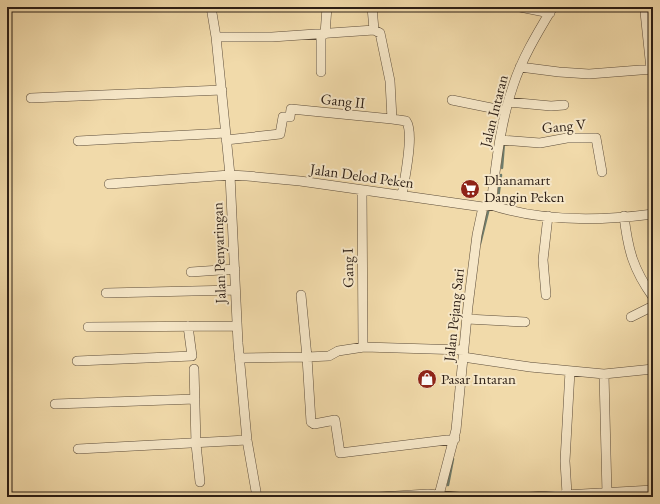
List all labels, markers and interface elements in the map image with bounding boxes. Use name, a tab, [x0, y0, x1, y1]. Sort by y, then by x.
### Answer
street label: Jalan Intaran	[475, 73, 512, 151]
street label: Gang II	[320, 89, 366, 112]
street label: Gang V	[541, 114, 588, 137]
street label: Jalan Delod Peken	[307, 159, 415, 192]
place label: Dhanamart Dangin Peken	[484, 170, 565, 206]
supermarket icon: Dhanamart Dangin Peken	[459, 178, 481, 200]
street label: Jalan Penyaringan	[207, 202, 230, 306]
street label: Gang I	[338, 248, 357, 288]
street label: Jalan Pejang Sari	[439, 267, 468, 364]
shop icon: Pasar Intaran	[416, 368, 438, 390]
place label: Pasar Intaran	[441, 369, 516, 388]

